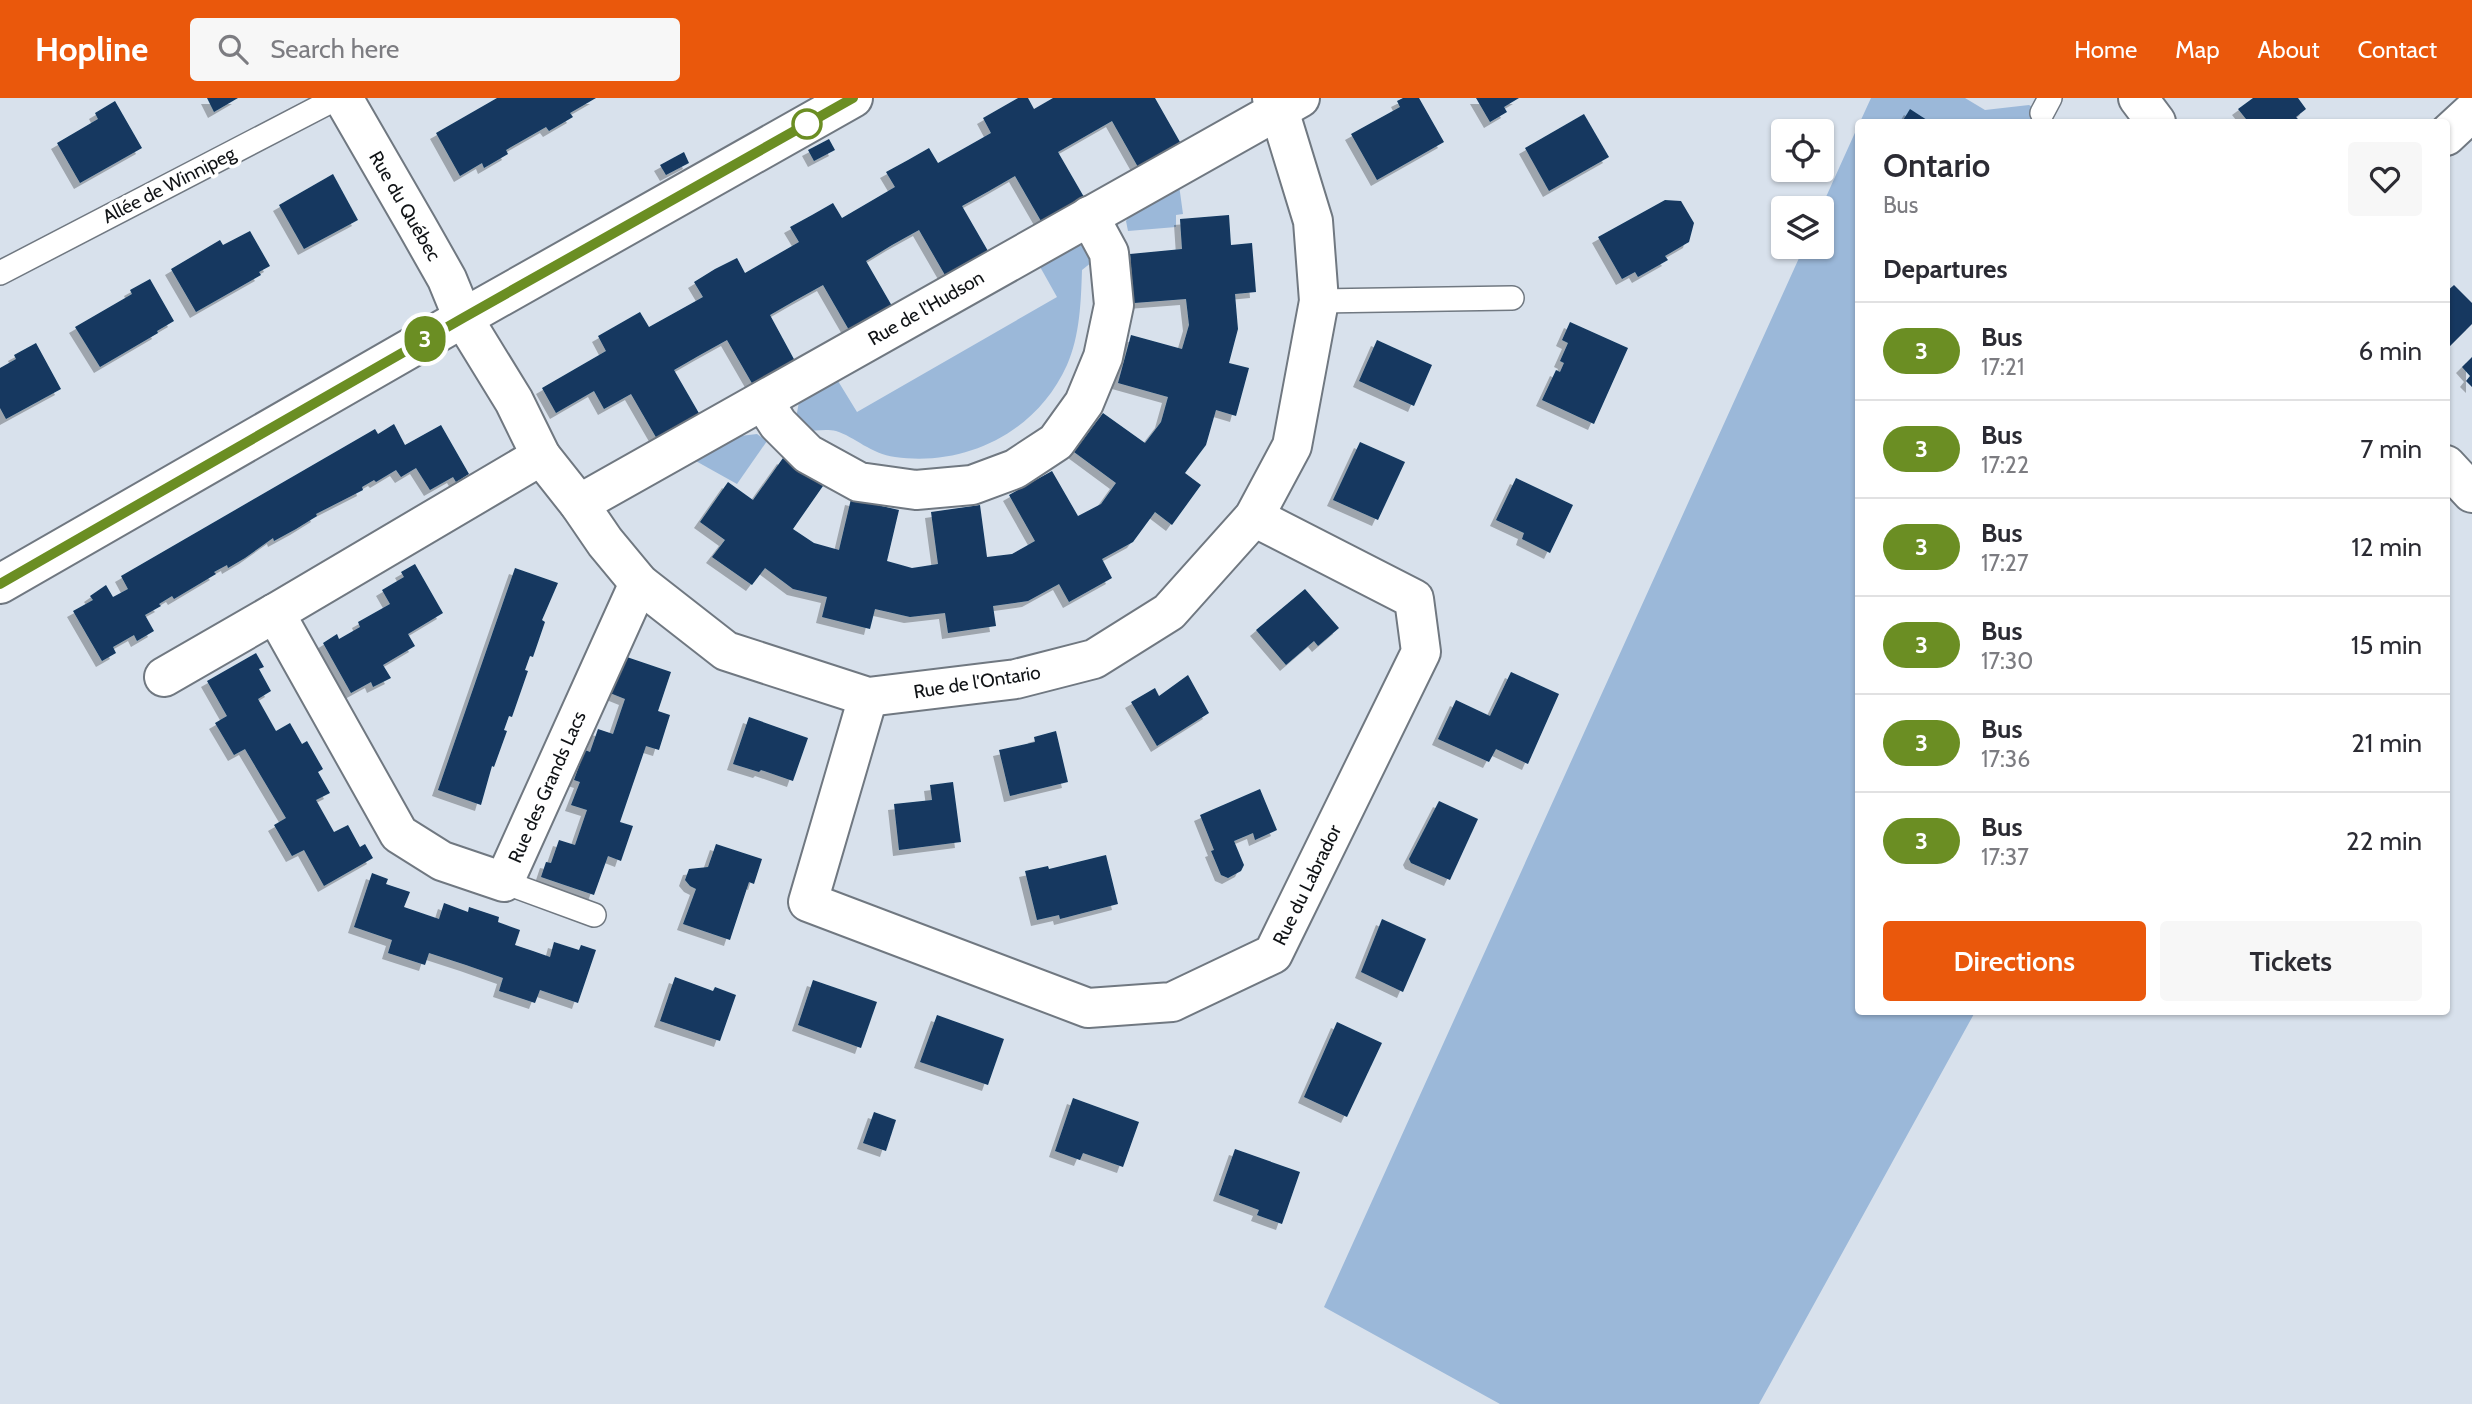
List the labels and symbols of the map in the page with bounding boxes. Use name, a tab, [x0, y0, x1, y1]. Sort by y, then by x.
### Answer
unlabelled marker	[792, 109, 822, 139]
street label: Allée de Winnipeg	[99, 141, 240, 228]
street label: Rue du Québec	[364, 147, 446, 265]
street label: Rue de l'Hudson	[864, 266, 988, 350]
line badge: 3	[402, 316, 448, 362]
street label: Rue de l'Ontario	[912, 661, 1042, 703]
street label: Rue des Grands Lacs	[503, 707, 591, 866]
street label: Rue du Labrador	[1268, 821, 1346, 949]

